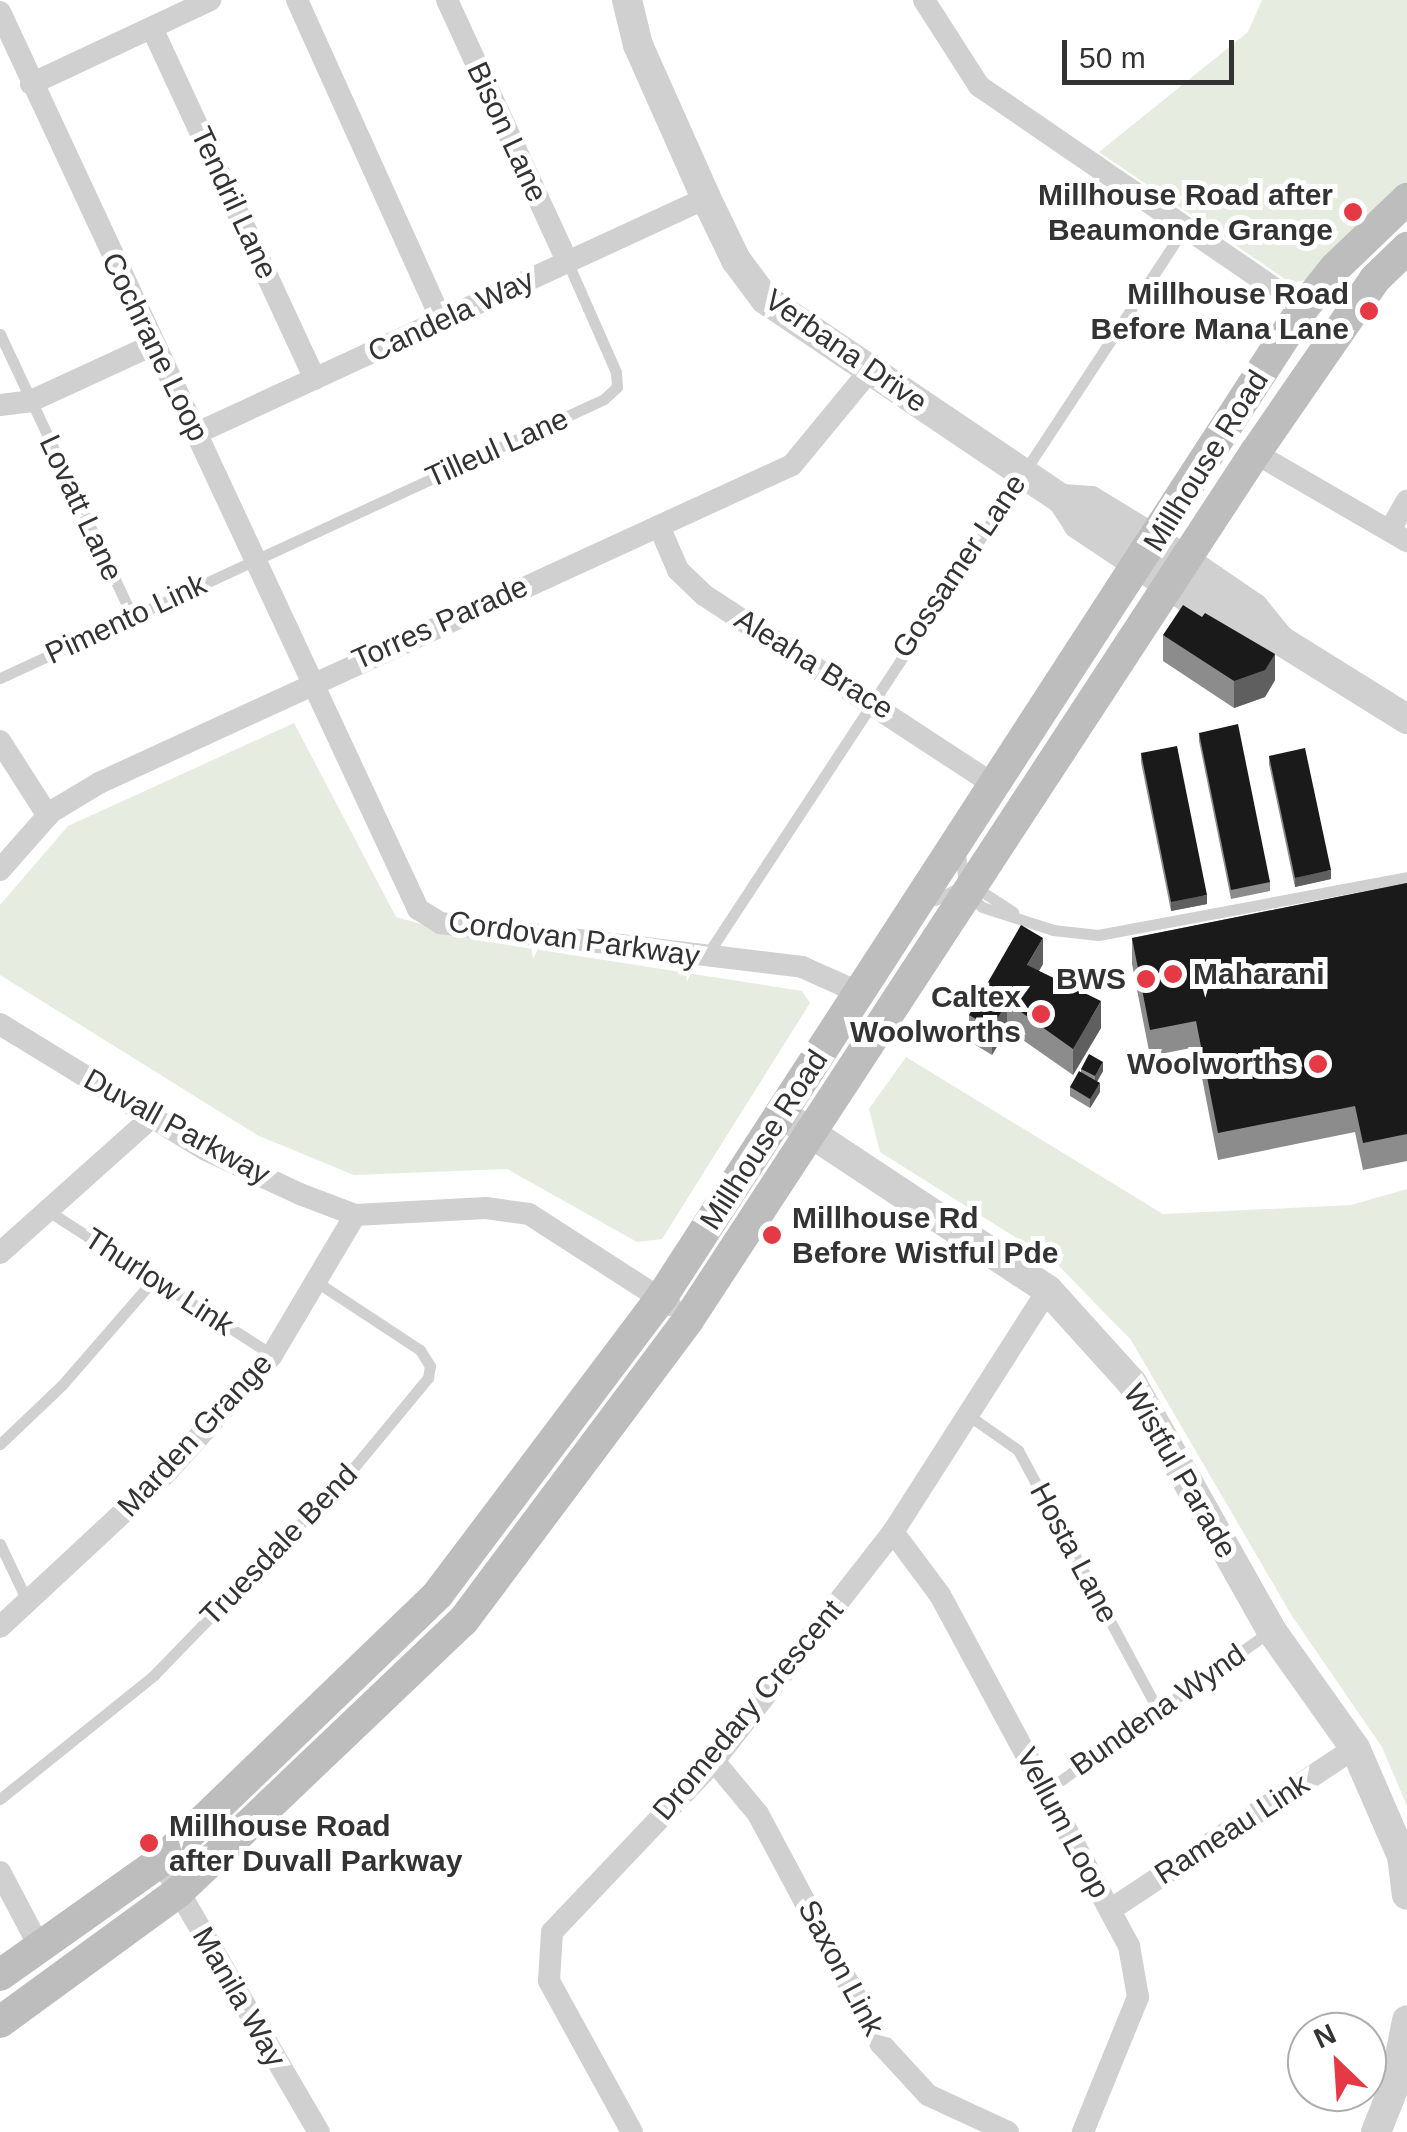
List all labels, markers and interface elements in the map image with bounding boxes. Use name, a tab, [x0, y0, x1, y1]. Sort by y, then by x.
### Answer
scale bar	[1067, 20, 1240, 82]
text: 50 m	[1079, 41, 1146, 74]
street label: Bison Lane	[459, 56, 555, 208]
street label: Tendril Lane	[183, 121, 285, 285]
place label: Millhouse Road after Beaumonde Grange	[1038, 177, 1333, 248]
marker: Millhouse Road after Beaumonde Grange	[1342, 201, 1364, 223]
street label: Cochrane Loop	[94, 247, 216, 447]
street label: Candela Way	[362, 262, 540, 370]
place label: Millhouse Road Before Mana Lane	[1091, 276, 1349, 346]
street label: Verbana Drive	[758, 282, 934, 420]
marker: Millhouse Road Before Mana Lane	[1358, 300, 1380, 322]
street label: Millhouse Road	[1136, 364, 1276, 558]
street label: Tilleul Lane	[420, 401, 574, 495]
street label: Lovatt Lane	[32, 429, 130, 587]
street label: Gossamer Lane	[884, 467, 1034, 665]
street label: Pimento Link	[40, 566, 212, 672]
street label: Torres Parade	[347, 568, 533, 678]
street label: Aleaha Brace	[728, 601, 900, 727]
street label: Cordovan Parkway	[446, 904, 702, 974]
place label: Maharani	[1193, 956, 1325, 992]
place label: BWS	[1056, 961, 1126, 997]
marker: Maharani	[1162, 963, 1184, 985]
marker: BWS	[1135, 968, 1157, 990]
place label: Caltex Woolworths	[850, 979, 1021, 1050]
marker: Caltex Woolworths	[1030, 1003, 1052, 1025]
street label: Millhouse Road	[693, 1043, 835, 1237]
place label: Woolworths	[1127, 1046, 1298, 1082]
marker: Woolworths	[1307, 1053, 1329, 1075]
street label: Duvall Parkway	[78, 1061, 276, 1193]
place label: Millhouse Rd Before Wistful Pde	[792, 1200, 1058, 1270]
street label: Thurlow Link	[78, 1221, 240, 1343]
marker: Millhouse Rd Before Wistful Pde	[761, 1224, 783, 1246]
street label: Marden Grange	[110, 1346, 280, 1524]
street label: Wistful Parade	[1116, 1378, 1244, 1564]
street label: Truesdale Bend	[193, 1457, 365, 1633]
street label: Hosta Lane	[1022, 1477, 1126, 1629]
street label: Dromedary Crescent	[645, 1592, 851, 1828]
street label: Bundena Wynd	[1064, 1637, 1252, 1783]
street label: Vellum Loop	[1008, 1742, 1118, 1904]
street label: Rameau Link	[1148, 1766, 1316, 1892]
place label: Millhouse Road after Duvall Parkway	[169, 1808, 462, 1878]
marker: Millhouse Road after Duvall Parkway	[138, 1832, 160, 1854]
street label: Saxon Link	[790, 1894, 892, 2042]
street label: Manila Way	[185, 1921, 293, 2073]
north arrow	[1287, 2012, 1387, 2112]
text: N	[1309, 2018, 1341, 2054]

